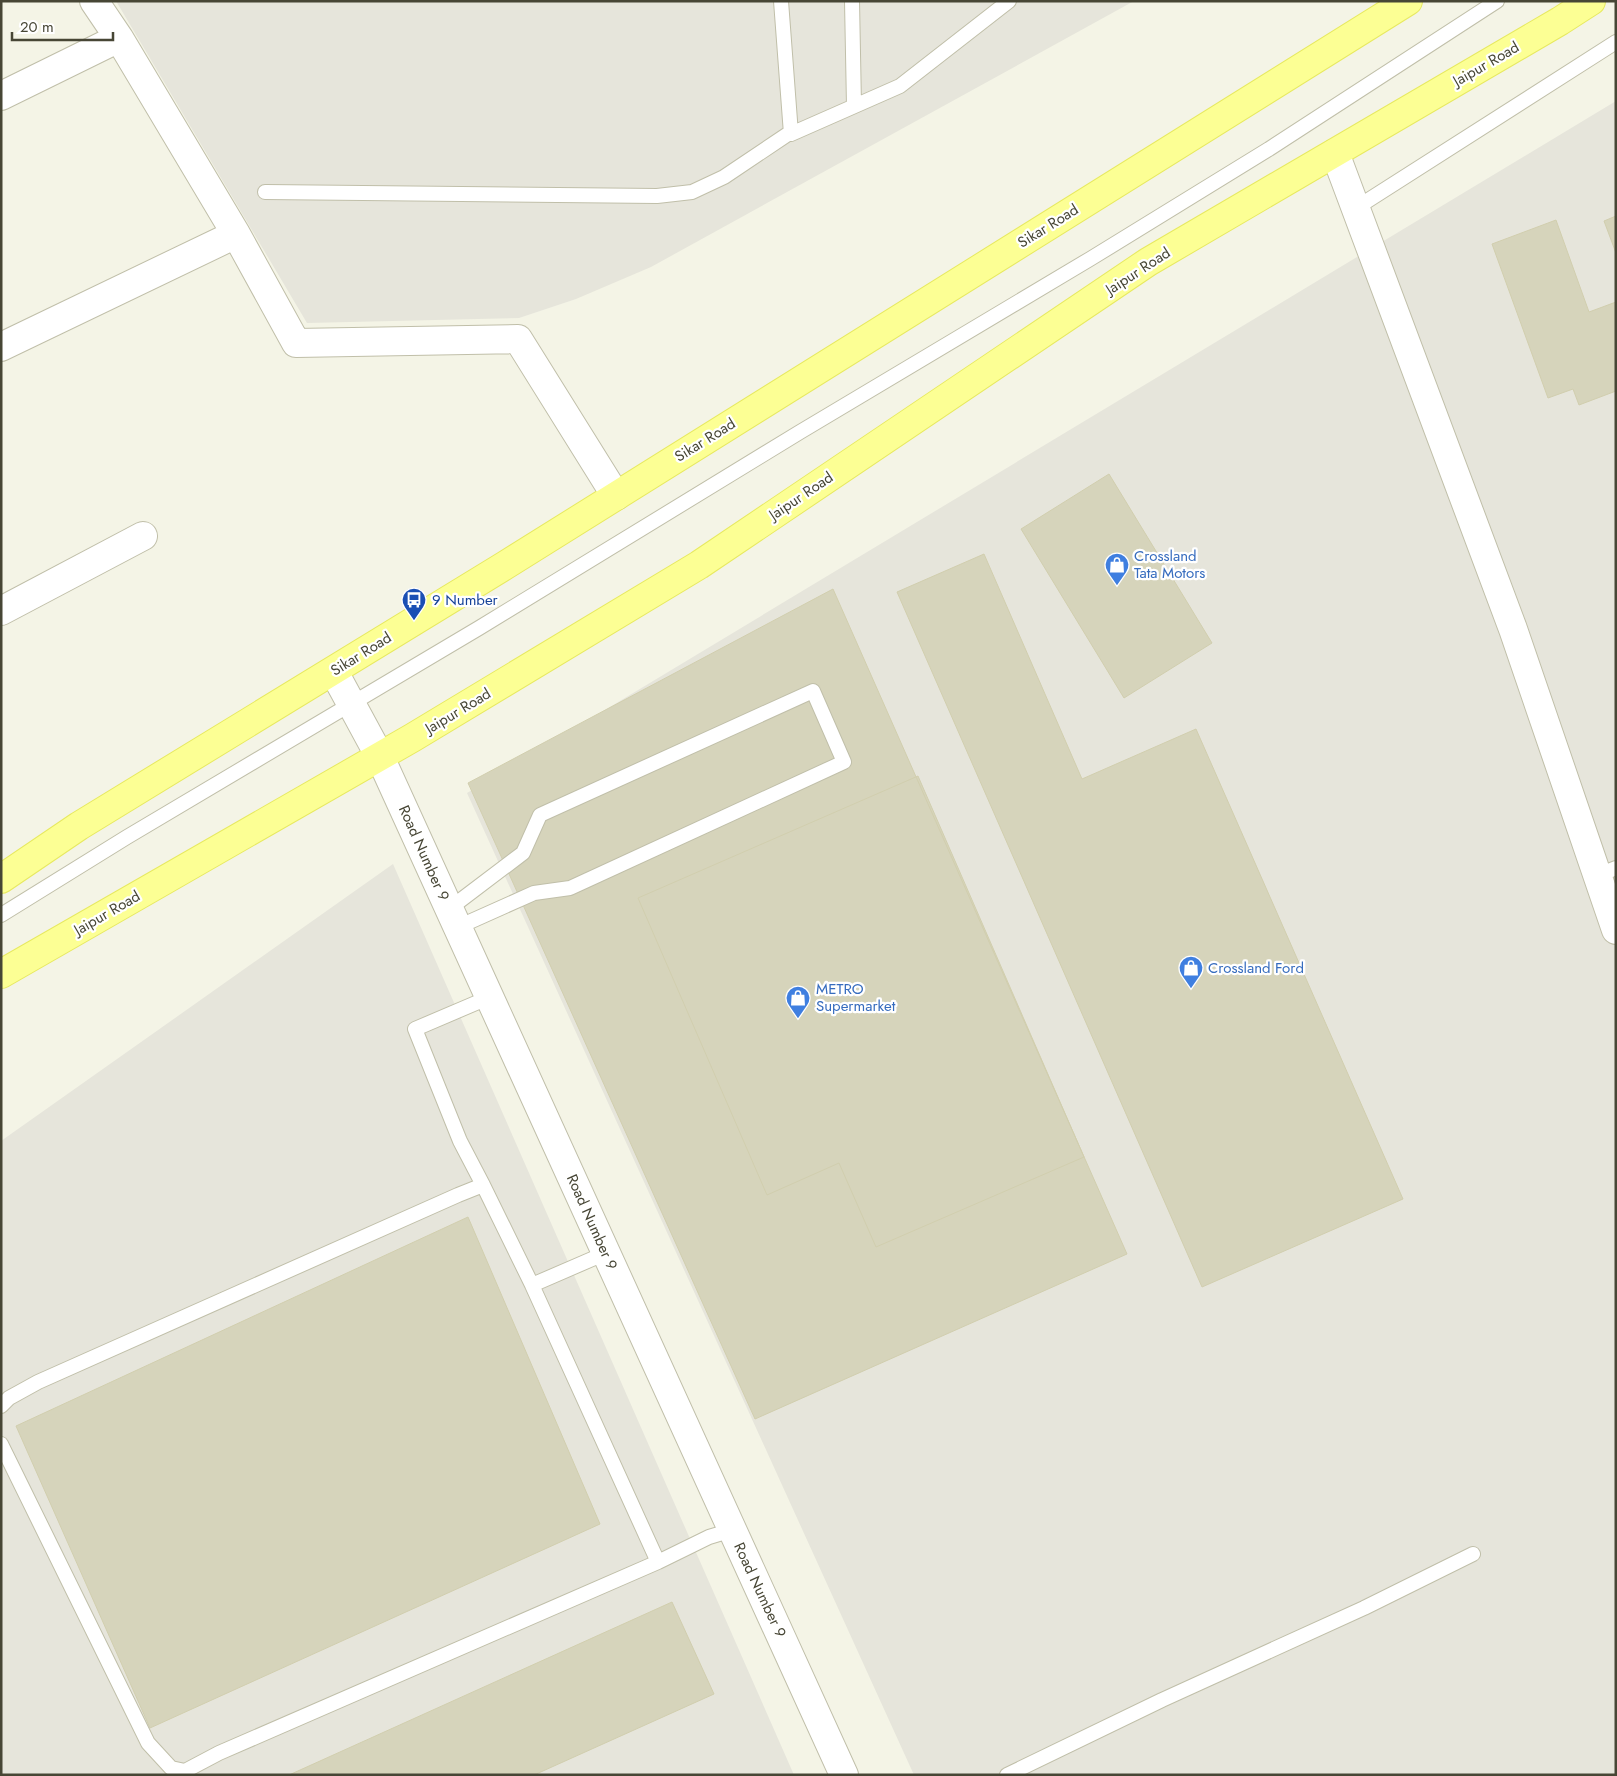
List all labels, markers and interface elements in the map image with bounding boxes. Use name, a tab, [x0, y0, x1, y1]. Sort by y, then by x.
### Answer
scale bar	[12, 10, 114, 42]
text: 20 m	[20, 16, 54, 38]
street label: Jaipur Road	[1447, 36, 1523, 93]
street label: Sikar Road	[1013, 199, 1083, 253]
street label: Jaipur Road	[1100, 242, 1175, 301]
street label: Sikar Road	[670, 413, 740, 467]
street label: Jaipur Road	[763, 466, 837, 527]
place label: Crossland Tata Motors	[1134, 545, 1205, 584]
shop icon: Crossland Tata Motors	[1104, 552, 1130, 586]
bus stop icon: 9 Number	[401, 587, 427, 621]
place label: 9 Number	[432, 589, 499, 611]
street label: Sikar Road	[326, 627, 396, 681]
street label: Jaipur Road	[419, 683, 495, 740]
street label: Road Number 9	[393, 802, 455, 904]
street label: Jaipur Road	[68, 885, 144, 942]
shop icon: Crossland Ford	[1178, 955, 1204, 989]
place label: Crossland Ford	[1208, 957, 1304, 979]
place label: METRO Supermarket	[816, 978, 896, 1017]
shop icon: METRO Supermarket	[785, 985, 811, 1019]
street label: Road Number 9	[561, 1171, 623, 1273]
street label: Road Number 9	[728, 1539, 792, 1641]

